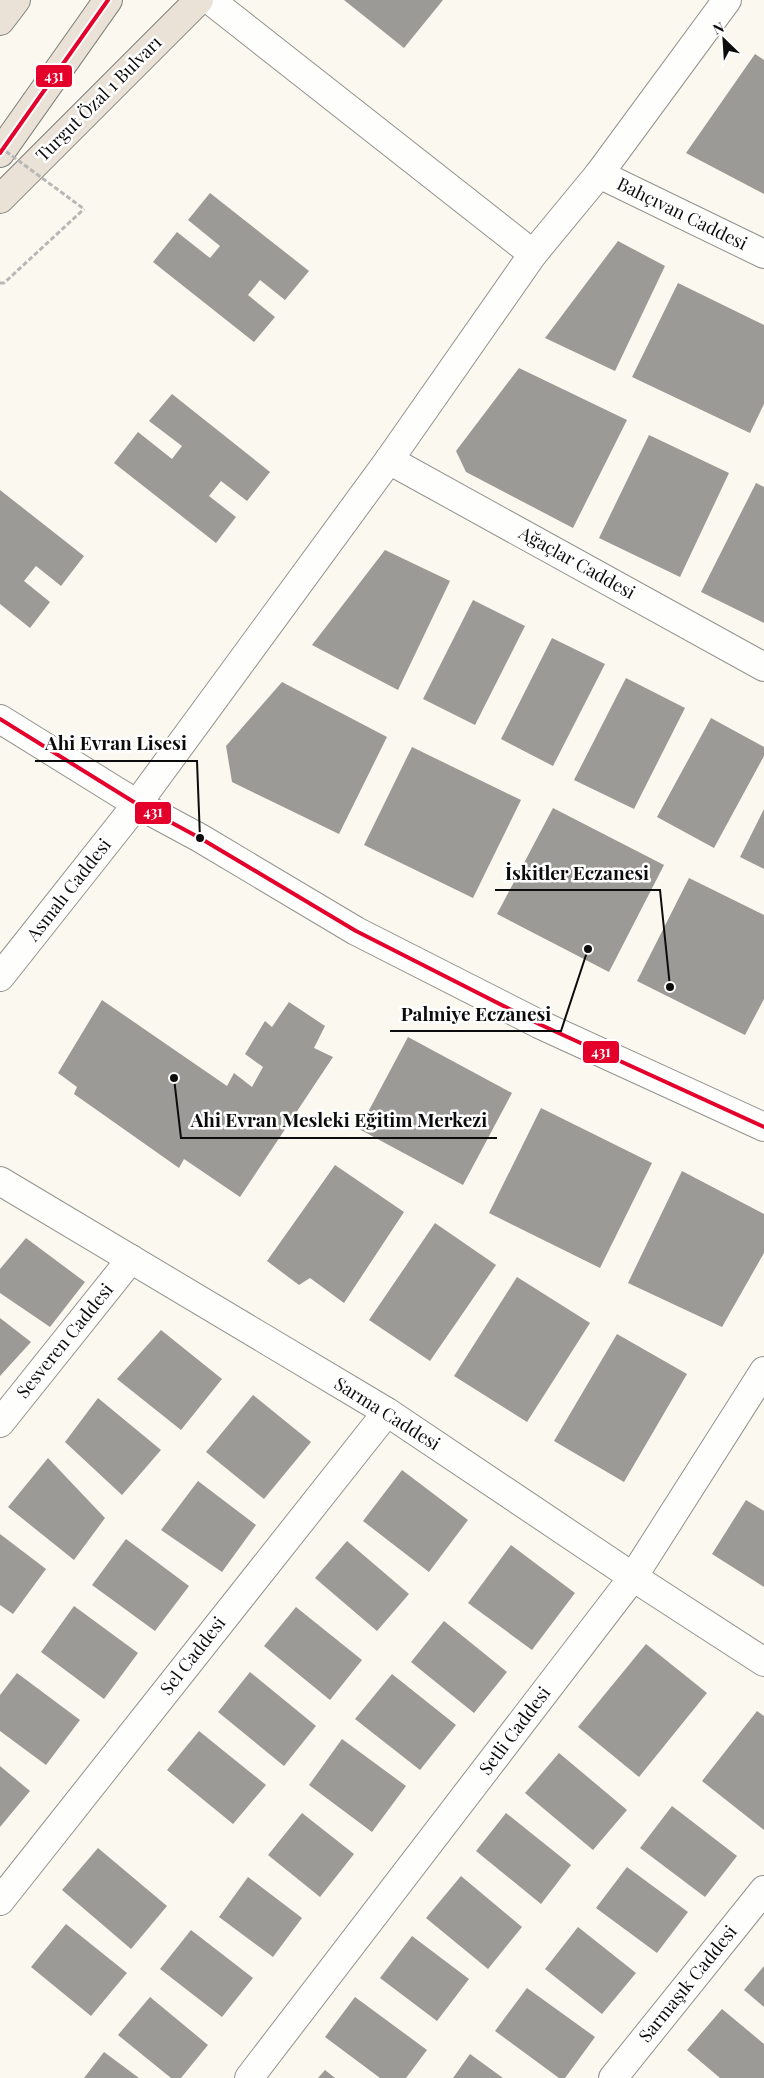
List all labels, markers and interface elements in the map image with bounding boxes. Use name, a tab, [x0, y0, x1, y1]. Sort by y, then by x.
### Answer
north arrow	[699, 15, 749, 65]
text: N	[710, 17, 727, 39]
street label: Turgut Özal 1 Bulvarı	[30, 30, 166, 166]
line badge: 431	[35, 64, 73, 88]
text: 431	[44, 66, 64, 85]
street label: Bahçıvan Caddesi	[613, 171, 752, 255]
street label: Ağaçlar Caddesi	[514, 520, 640, 604]
callout: Ahi Evran Lisesi	[35, 727, 197, 761]
text: Ahi Evran Lisesi	[44, 729, 187, 755]
line badge: 431	[134, 801, 172, 825]
text: 431	[143, 802, 163, 821]
street label: Asmalı Caddesi	[20, 833, 116, 946]
callout: İskitler Eczanesi	[495, 856, 660, 890]
text: İskitler Eczanesi	[505, 859, 649, 885]
callout: Palmiye Eczanesi	[390, 997, 561, 1031]
text: Palmiye Eczanesi	[401, 1000, 551, 1026]
line badge: 431	[582, 1040, 620, 1064]
text: 431	[591, 1042, 611, 1061]
callout: Ahi Evran Mesleki Eğitim Merkezi	[181, 1104, 497, 1138]
text: Ahi Evran Mesleki Eğitim Merkezi	[190, 1106, 487, 1132]
street label: Sesveren Caddesi	[10, 1278, 118, 1403]
street label: Sarma Caddesi	[330, 1371, 445, 1455]
street label: Sel Caddesi	[154, 1611, 230, 1699]
street label: Setli Caddesi	[473, 1681, 555, 1779]
street label: Sarmaşık Caddesi	[633, 1920, 742, 2047]

